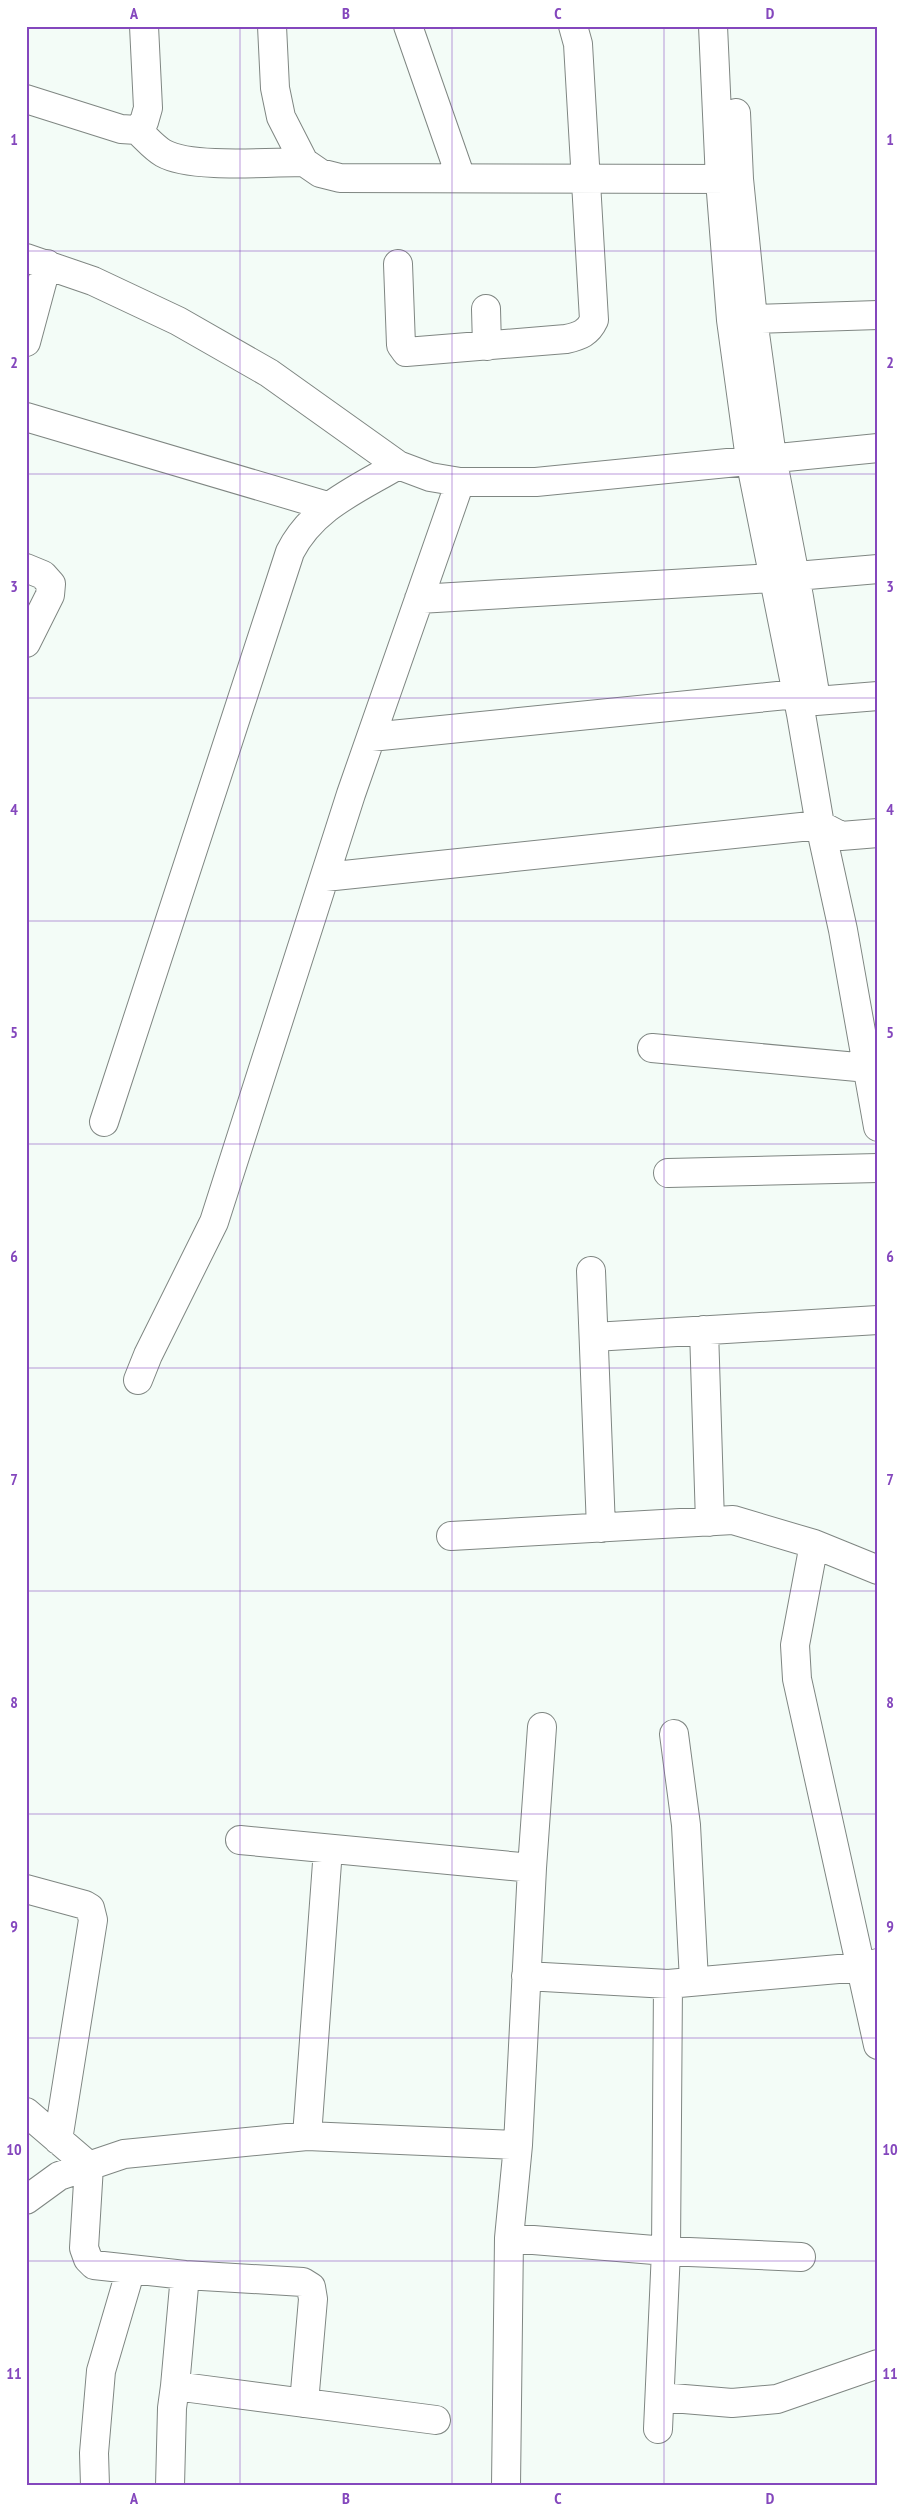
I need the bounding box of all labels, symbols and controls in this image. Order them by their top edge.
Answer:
text: A [129,3,139,23]
text: B [342,3,350,23]
text: C [554,3,562,23]
text: D [766,3,775,23]
text: 1 [10,129,18,149]
text: 1 [886,129,894,149]
text: 2 [10,352,18,372]
text: 2 [886,352,894,372]
text: 3 [10,576,18,596]
text: 3 [886,576,894,596]
text: 4 [10,799,18,819]
text: 4 [886,799,894,819]
text: 5 [10,1022,18,1042]
text: 5 [886,1022,894,1042]
text: 6 [10,1246,18,1266]
text: 6 [886,1246,894,1266]
text: 7 [10,1469,18,1489]
text: 7 [886,1469,894,1489]
text: 8 [10,1692,18,1712]
text: 8 [886,1692,894,1712]
text: 9 [10,1916,18,1936]
text: 9 [886,1916,894,1936]
text: 10 [6,2139,22,2159]
text: 10 [882,2139,898,2159]
text: 11 [6,2363,22,2383]
text: 11 [882,2363,898,2383]
text: A [129,2488,139,2508]
text: B [342,2488,350,2508]
text: C [554,2488,562,2508]
text: D [766,2488,775,2508]

